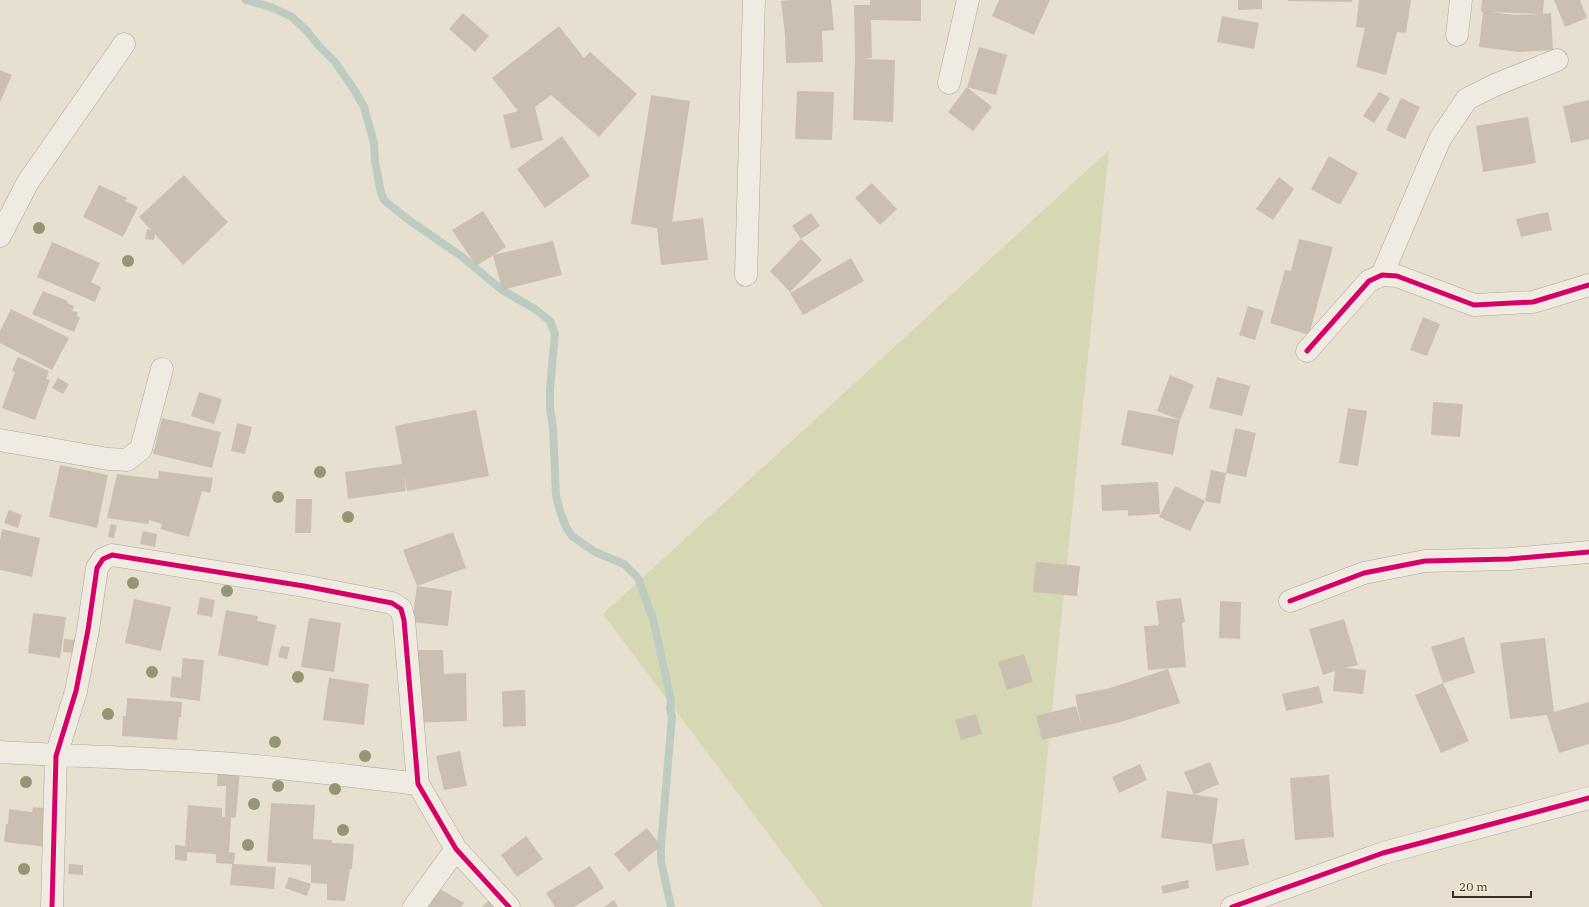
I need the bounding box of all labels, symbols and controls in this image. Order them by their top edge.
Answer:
scale bar [1453,873,1531,899]
text: 20 m [1459,879,1488,894]

